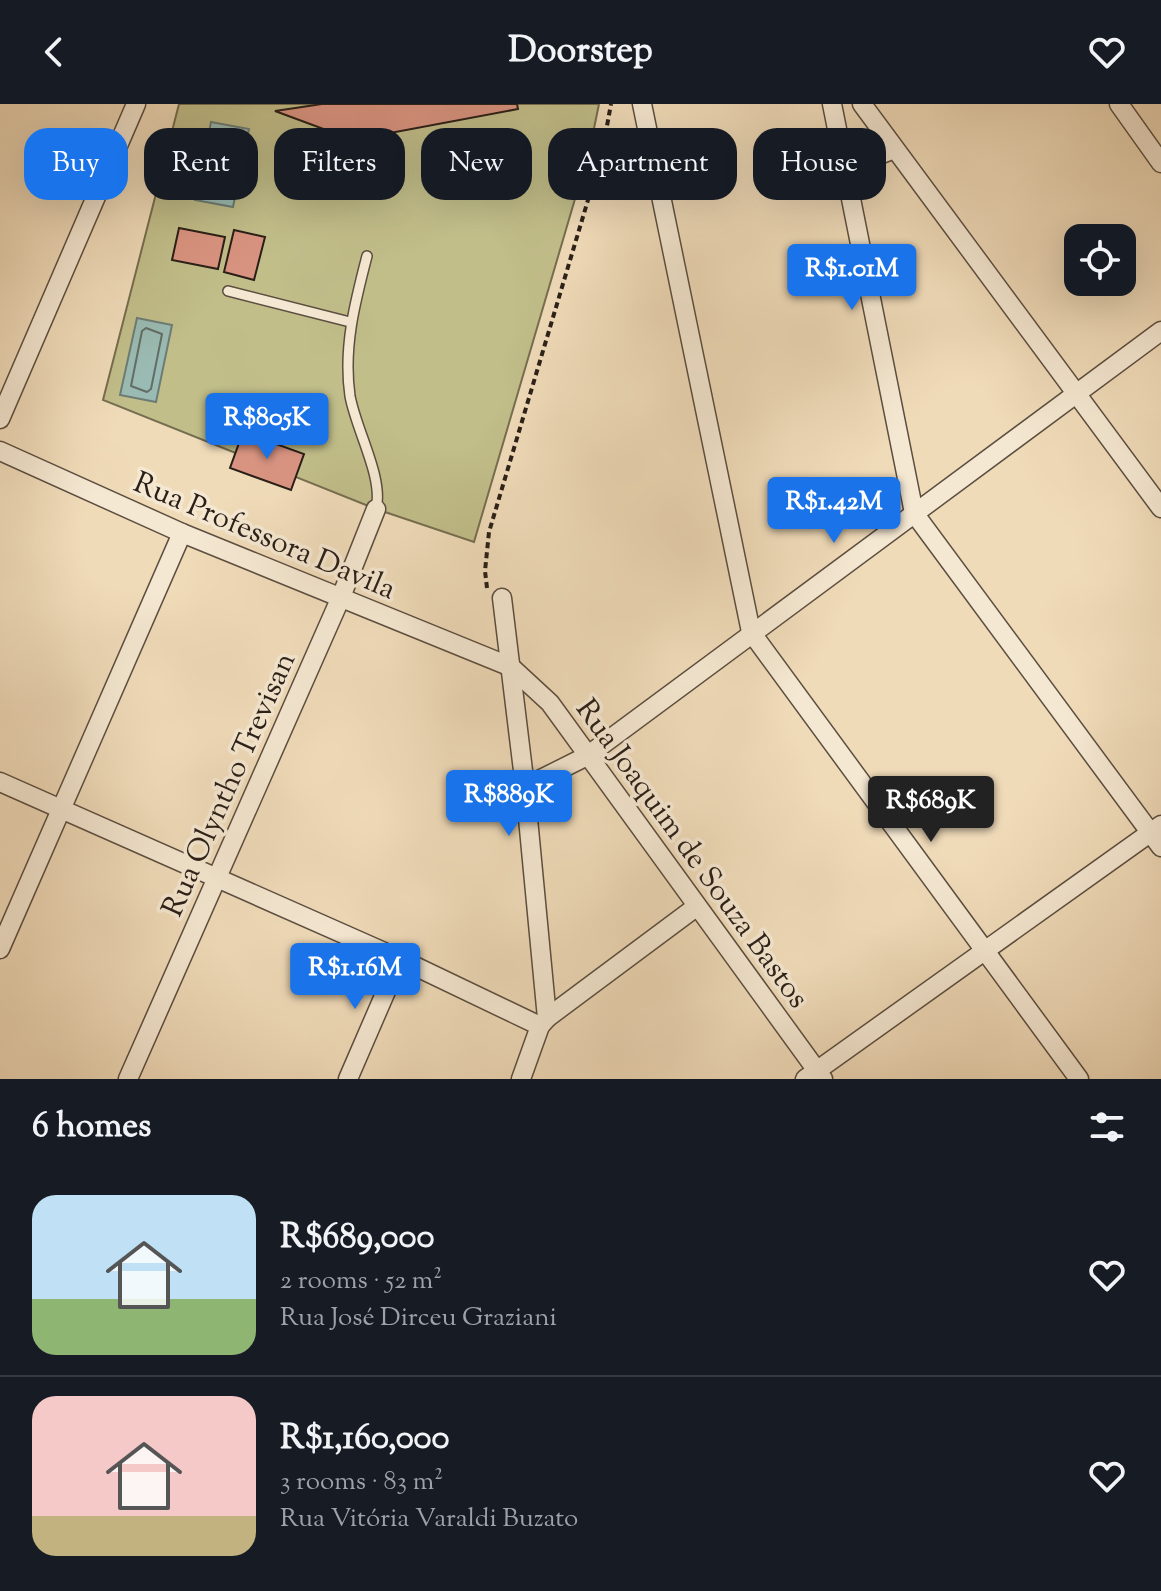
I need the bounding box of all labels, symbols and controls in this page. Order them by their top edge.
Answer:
text: Doorstep [508,26,653,78]
icon: back [32,30,76,74]
icon: heart [1085,30,1129,74]
chip: Buy [24,128,128,200]
chip: Rent [144,128,258,200]
chip: Filters [274,128,405,200]
chip: New [421,128,532,200]
chip: Apartment [548,128,737,200]
chip: House [753,128,886,200]
map controls [1064,224,1136,296]
button: locate [1064,224,1136,296]
pin: R$1.01M [778,244,926,312]
text: R$1.01M [805,251,899,288]
pin: R$805K [202,393,332,461]
text: R$805K [224,400,311,437]
street label: Rua Professora Davila [126,463,402,612]
pin: R$1.42M [760,477,908,545]
text: R$1.42M [785,484,883,521]
street label: Rua Olyntho Trevisan [153,646,308,924]
street label: Rua Joaquim de Souza Bastos [564,691,818,1018]
pin: R$889K [444,770,574,838]
pin: R$689K [866,776,996,844]
text: R$889K [464,777,554,814]
text: R$689K [886,783,976,820]
pin: R$1.16M [281,943,429,1011]
text: R$1.16M [308,950,402,987]
text: 6 homes [32,1103,151,1152]
icon: filters [1085,1105,1129,1149]
text: R$689,000 [280,1214,434,1263]
icon: home [96,1227,192,1323]
icon: heart [1085,1253,1129,1297]
text: 2 rooms · 52 m² [280,1263,442,1300]
text: Rua José Dirceu Graziani [280,1300,557,1337]
text: R$1,160,000 [280,1415,450,1464]
icon: home [96,1428,192,1524]
icon: heart [1085,1454,1129,1498]
text: 3 rooms · 83 m² [280,1464,443,1501]
text: Rua Vitória Varaldi Buzato [280,1501,578,1538]

